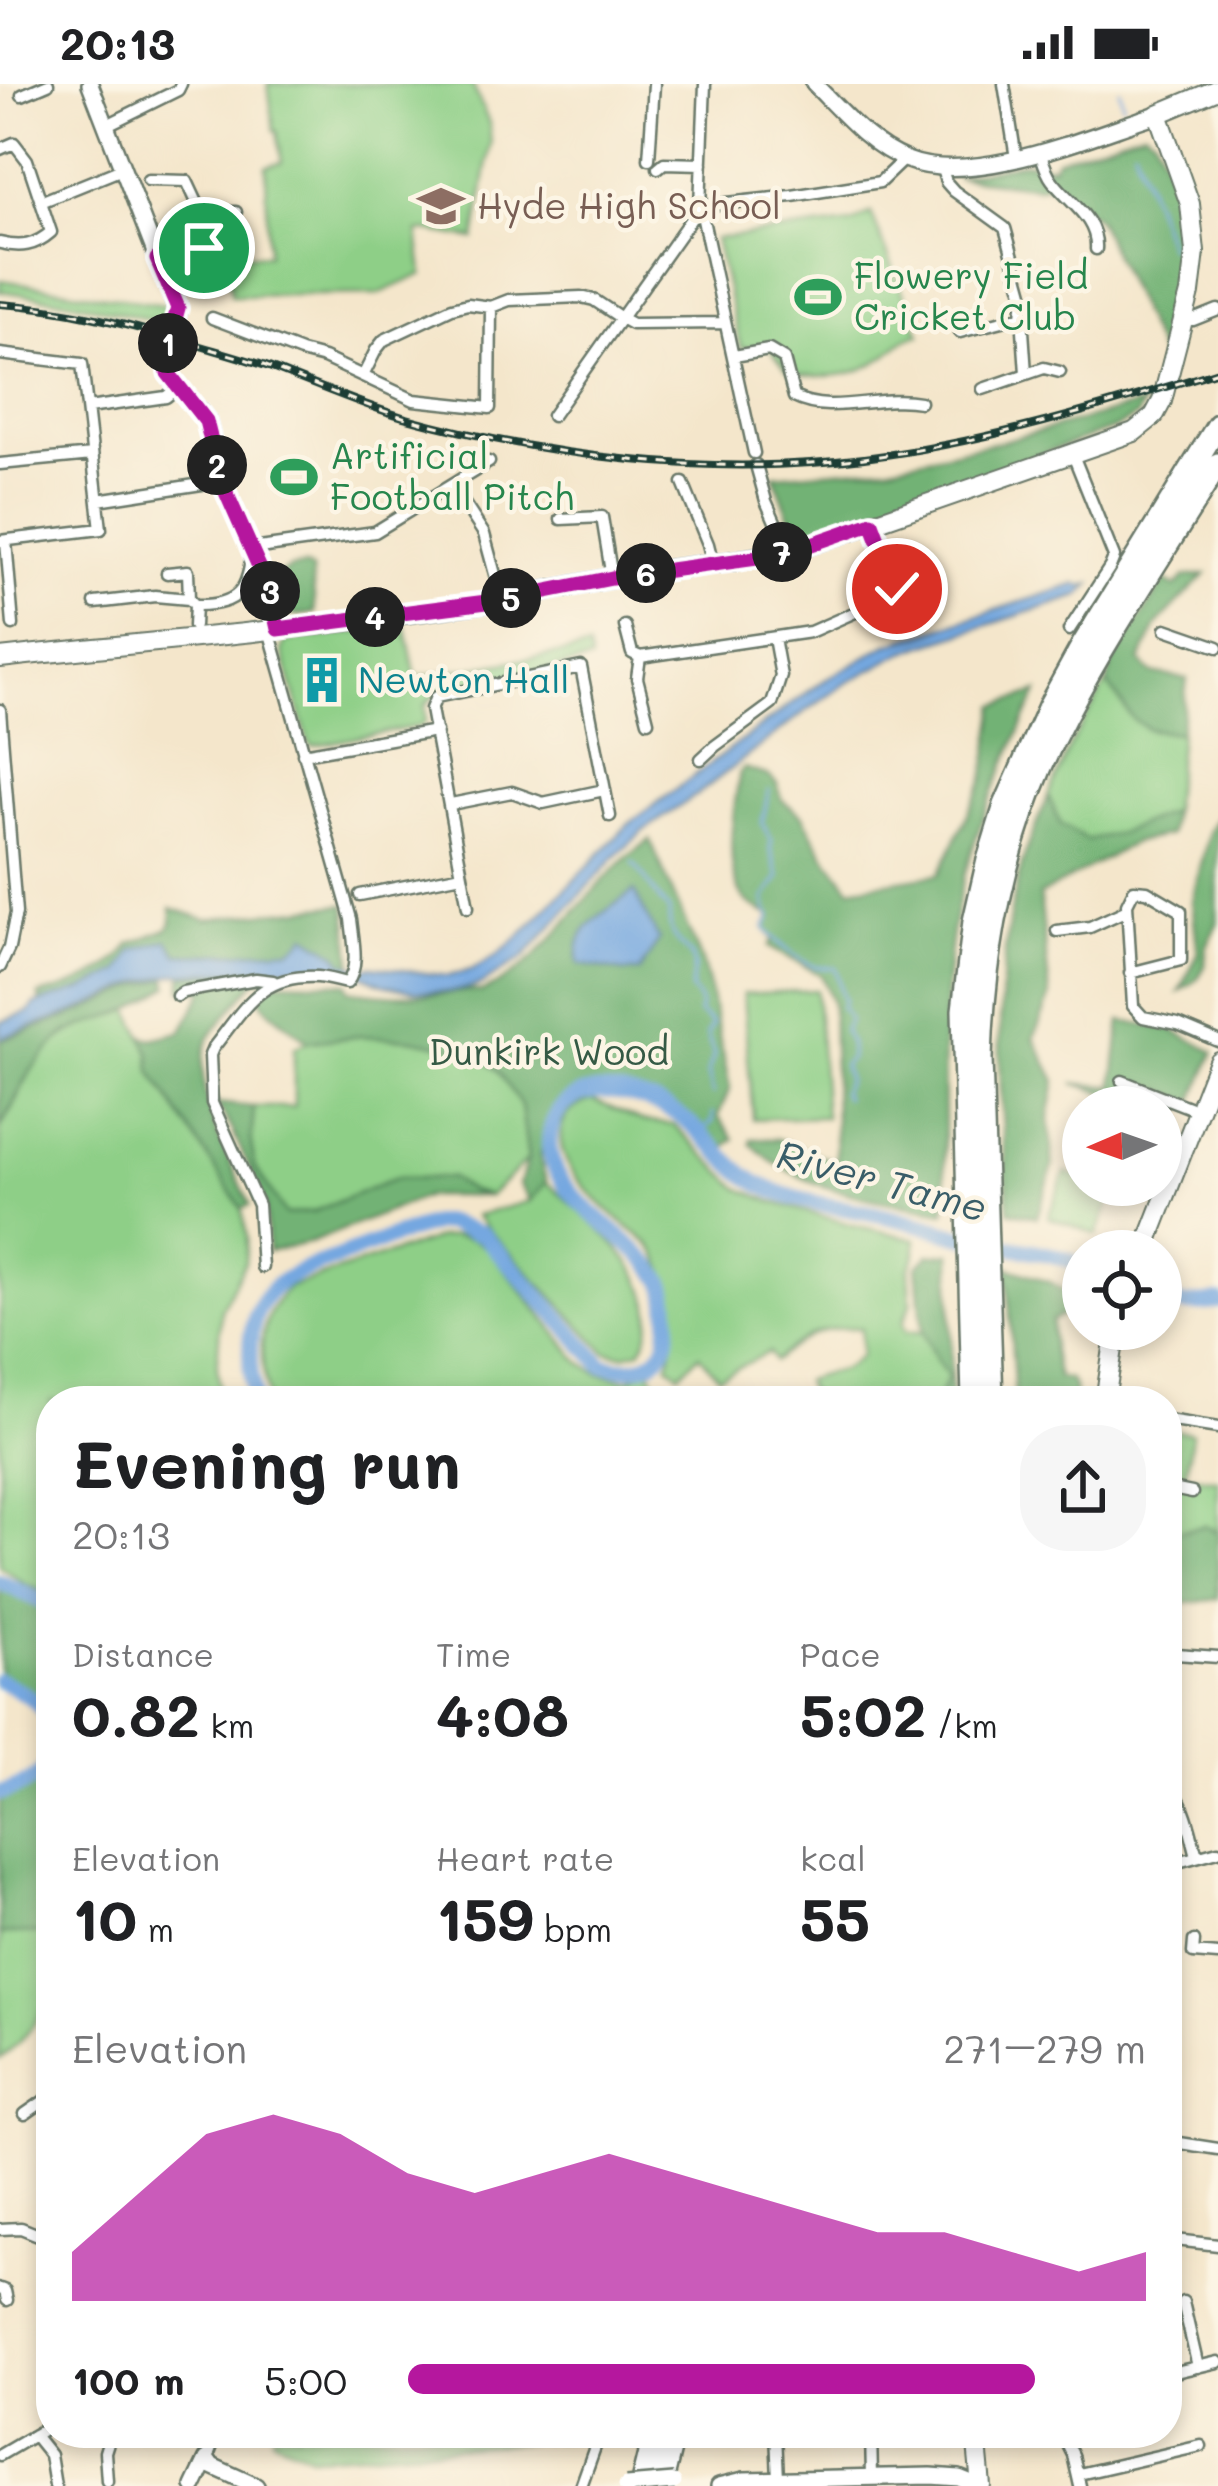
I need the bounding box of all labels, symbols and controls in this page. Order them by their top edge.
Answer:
text: 20:13 [60,13,175,71]
school or university icon: Hyde High School [416,181,466,231]
place label: Hyde High School [477,181,781,229]
pin [153,197,255,299]
icon: arrive [171,215,237,281]
place label: Flowery Field Cricket Club [854,251,1088,339]
sports icon: Flowery Field Cricket Club [793,272,843,322]
pin: 1 [138,313,198,373]
text: 1 [161,321,175,364]
place label: Artificial Football Pitch [330,431,574,519]
pin: 2 [187,435,247,495]
text: 2 [208,443,226,486]
sports icon: Artificial Football Pitch [269,452,319,502]
pin: 7 [752,522,812,582]
text: 7 [773,530,791,573]
pin [846,538,948,640]
pin: 6 [616,543,676,603]
text: 6 [636,551,656,594]
icon: check [864,556,930,622]
pin: 3 [240,561,300,621]
pin: 5 [481,568,541,628]
text: 3 [260,569,280,612]
text: 5 [501,576,521,619]
pin: 4 [345,587,405,647]
text: 4 [365,595,385,638]
building icon: Newton Hall [297,655,347,705]
place label: Newton Hall [358,655,570,702]
park label: Dunkirk Wood [429,1027,669,1074]
north arrow [1062,1086,1182,1206]
map controls [1062,1086,1182,1350]
water label: River Tame [772,1127,993,1232]
button: locate [1062,1230,1182,1350]
text: Evening run [72,1420,461,1506]
button: share [1020,1425,1146,1551]
text: 20:13 [72,1508,170,1559]
text: Distance [72,1632,214,1675]
text: Time [436,1632,511,1675]
text: Pace [800,1632,881,1675]
text: 0.82 [72,1675,200,1753]
text: 4:08 [436,1675,569,1753]
text: 5:02 [800,1675,926,1753]
text: km [200,1703,254,1746]
text: /km [926,1703,998,1746]
text: Elevation [72,1836,220,1879]
text: Heart rate [436,1836,614,1879]
text: kcal [800,1836,866,1879]
text: 10 [72,1879,137,1957]
text: 159 [436,1879,534,1957]
text: 55 [800,1879,870,1957]
text: m [137,1907,174,1950]
text: bpm [534,1907,612,1950]
text: Elevation [72,2022,247,2073]
text: 271–279 m [943,2022,1146,2073]
text: 100 m [72,2354,184,2405]
text: 5:00 [264,2354,347,2405]

